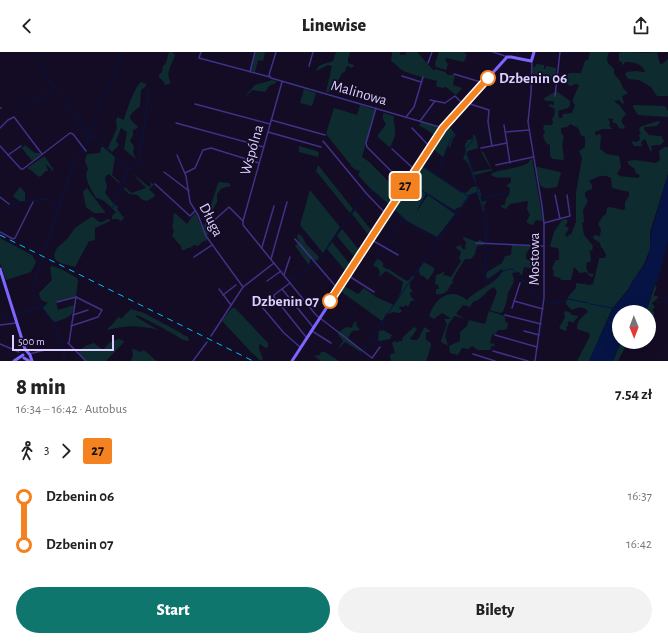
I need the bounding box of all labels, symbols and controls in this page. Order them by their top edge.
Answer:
icon: back [16,15,38,37]
icon: share [630,15,652,37]
text: Linewise [302,17,366,35]
marker: Dzbenin 06 [480,70,496,86]
place label: Dzbenin 06 [499,71,567,86]
street label: Malinowa [329,78,389,108]
street label: Wspólna [238,123,266,177]
line badge: 27 [387,173,423,199]
text: 27 [399,179,411,193]
street label: Długa [196,201,226,239]
street label: Mostowa [527,232,542,285]
marker: Dzbenin 07 [322,293,338,309]
place label: Dzbenin 07 [252,294,320,309]
north arrow [612,305,656,349]
map controls [612,305,656,349]
scale bar [12,333,114,352]
text: 500 m [18,336,45,347]
text: 8 min [16,376,66,398]
text: 7.54 zł [615,387,652,402]
text: 16:34 – 16:42 · Autobus [16,403,127,416]
icon: walk [16,440,38,462]
icon: forward [55,440,77,462]
text: 3 [44,444,49,457]
text: 27 [91,444,104,458]
text: Dzbenin 06 [46,489,114,504]
text: 16:37 [628,490,652,503]
text: Dzbenin 07 [46,537,113,552]
text: 16:42 [626,538,652,551]
button: Start [16,587,330,633]
button: Bilety [338,587,652,633]

